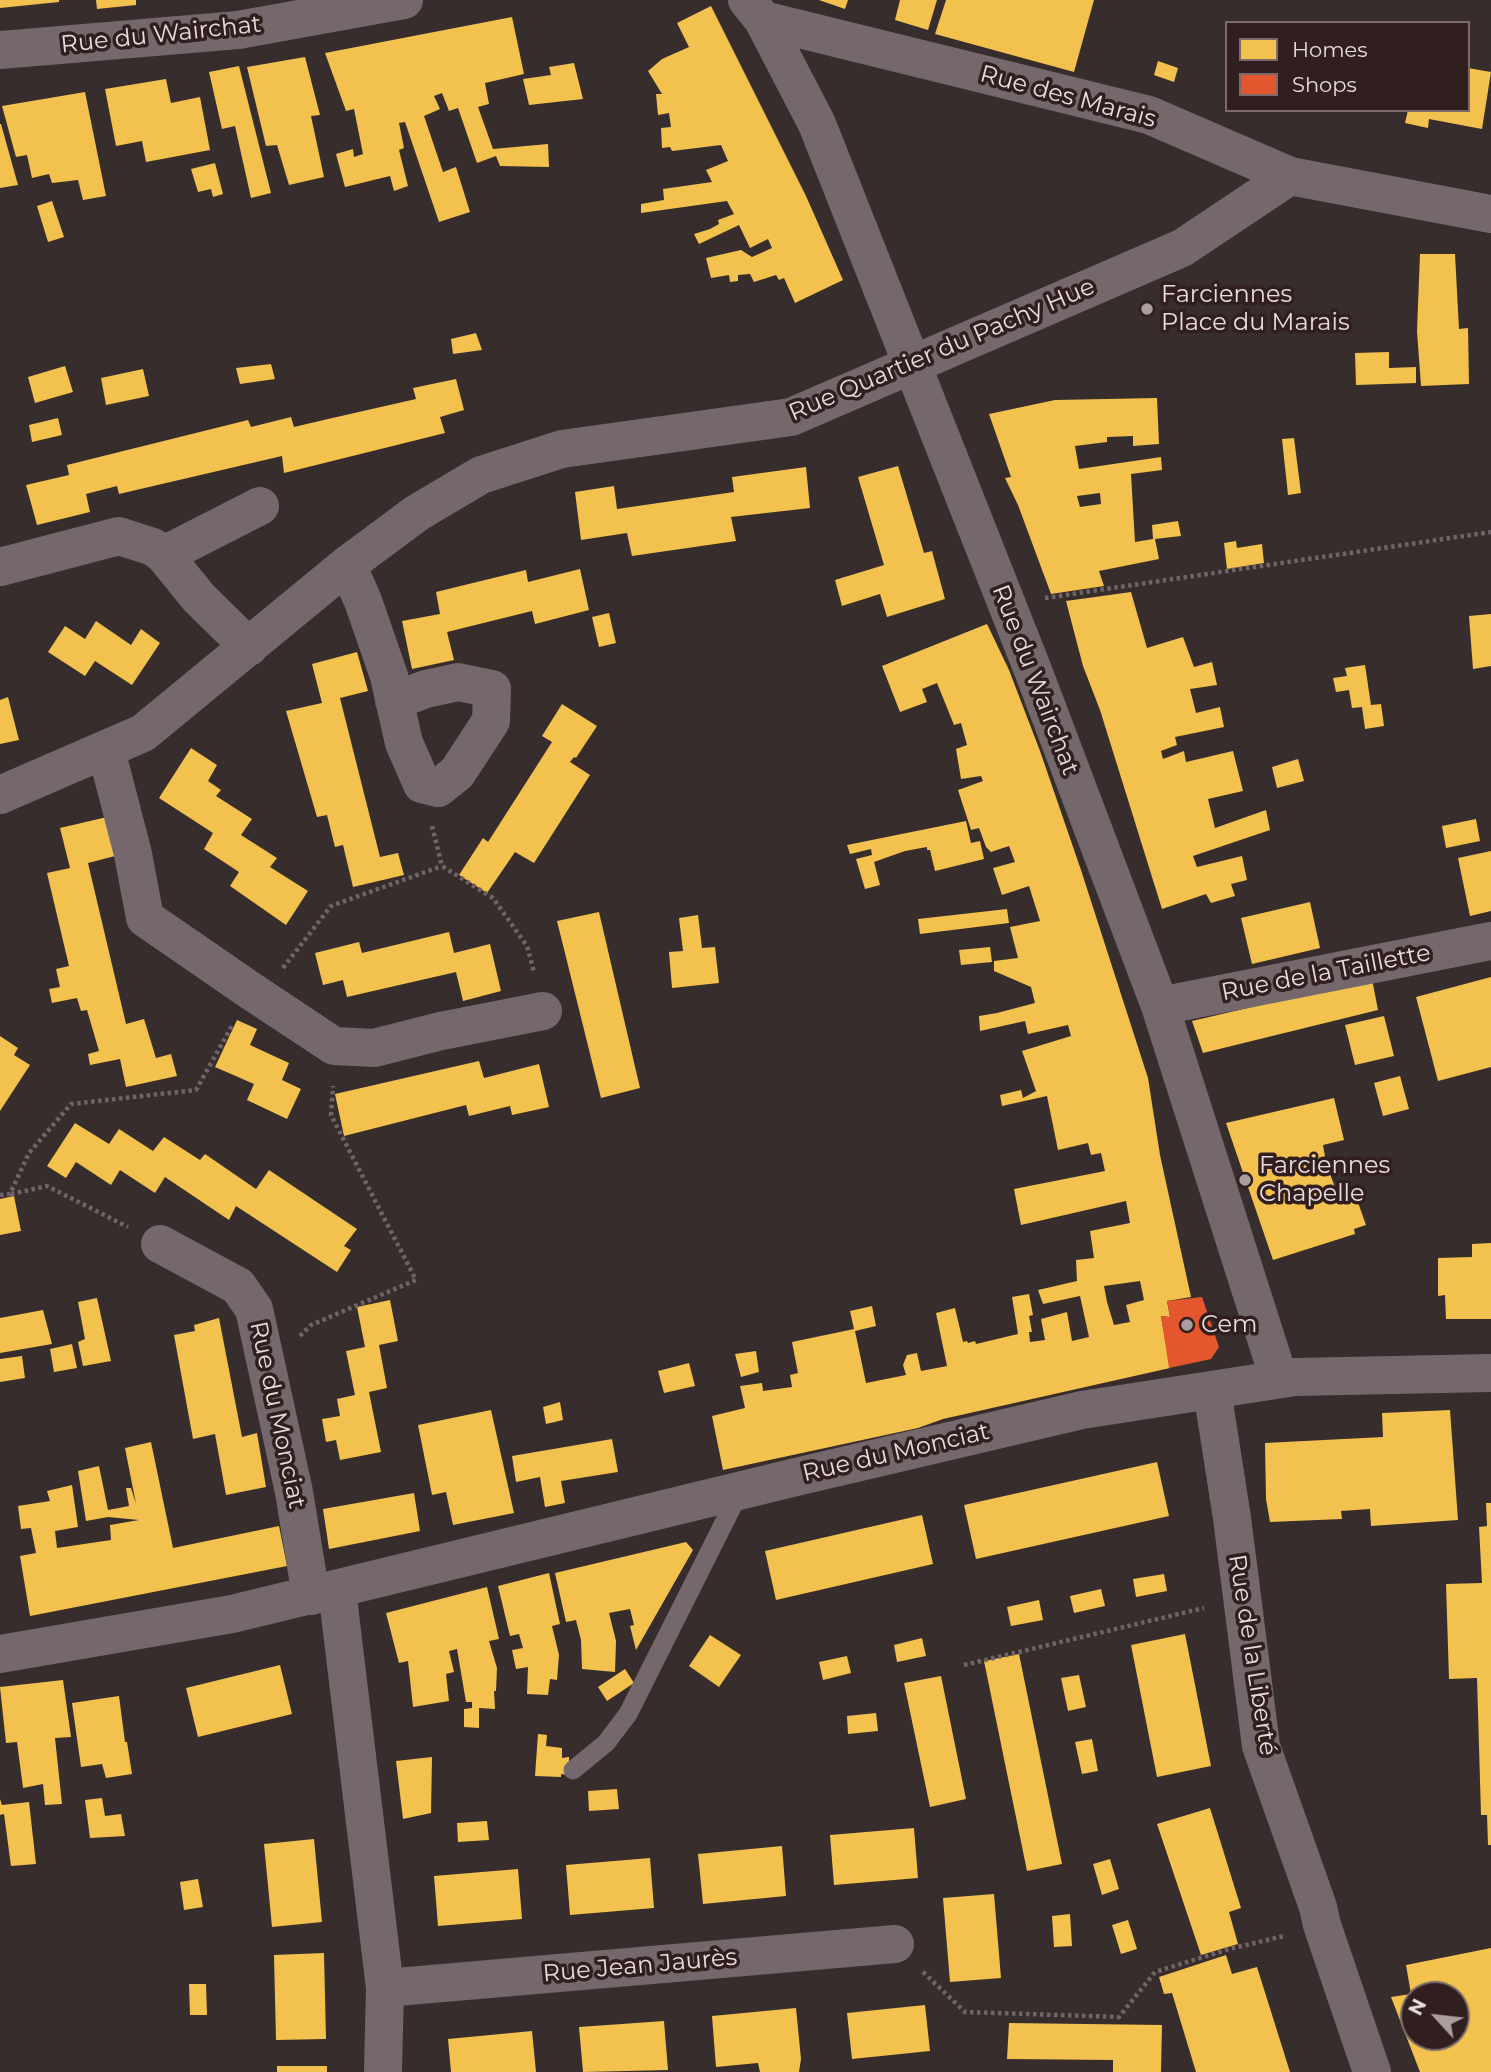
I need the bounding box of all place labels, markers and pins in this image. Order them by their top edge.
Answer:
place label: Farciennes Place du Marais [1161,281,1350,337]
marker: Farciennes Place du Marais [1139,301,1155,317]
place label: Farciennes Chapelle [1259,1152,1390,1208]
marker: Farciennes Chapelle [1237,1172,1253,1188]
place label: Cem [1201,1311,1257,1339]
marker: Cem [1179,1317,1195,1333]

